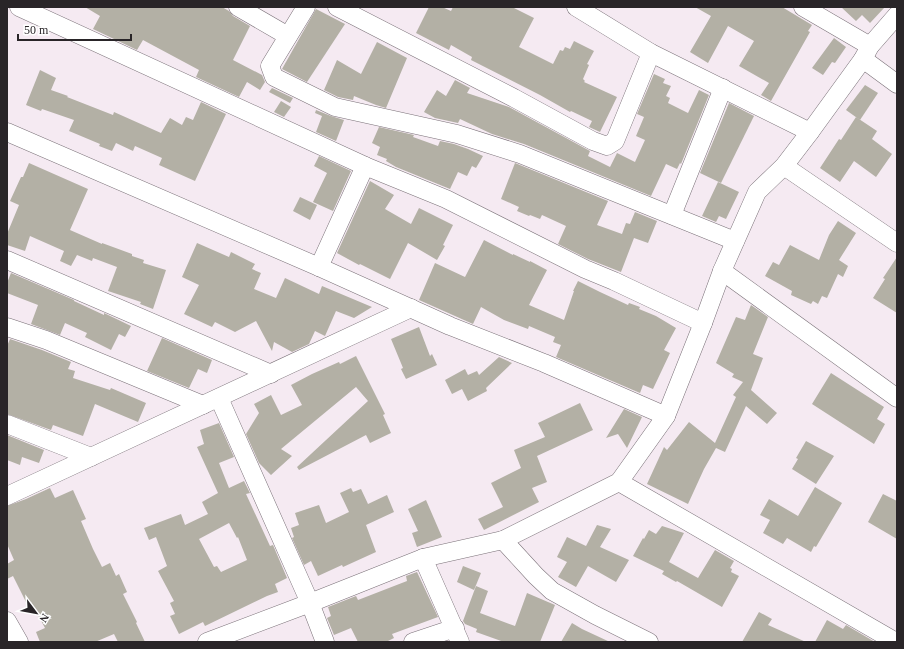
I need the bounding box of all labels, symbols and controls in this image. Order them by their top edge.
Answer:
scale bar [18,16,131,42]
text: 50 m [24,23,49,37]
north arrow [16,593,56,633]
text: N [37,612,52,625]

